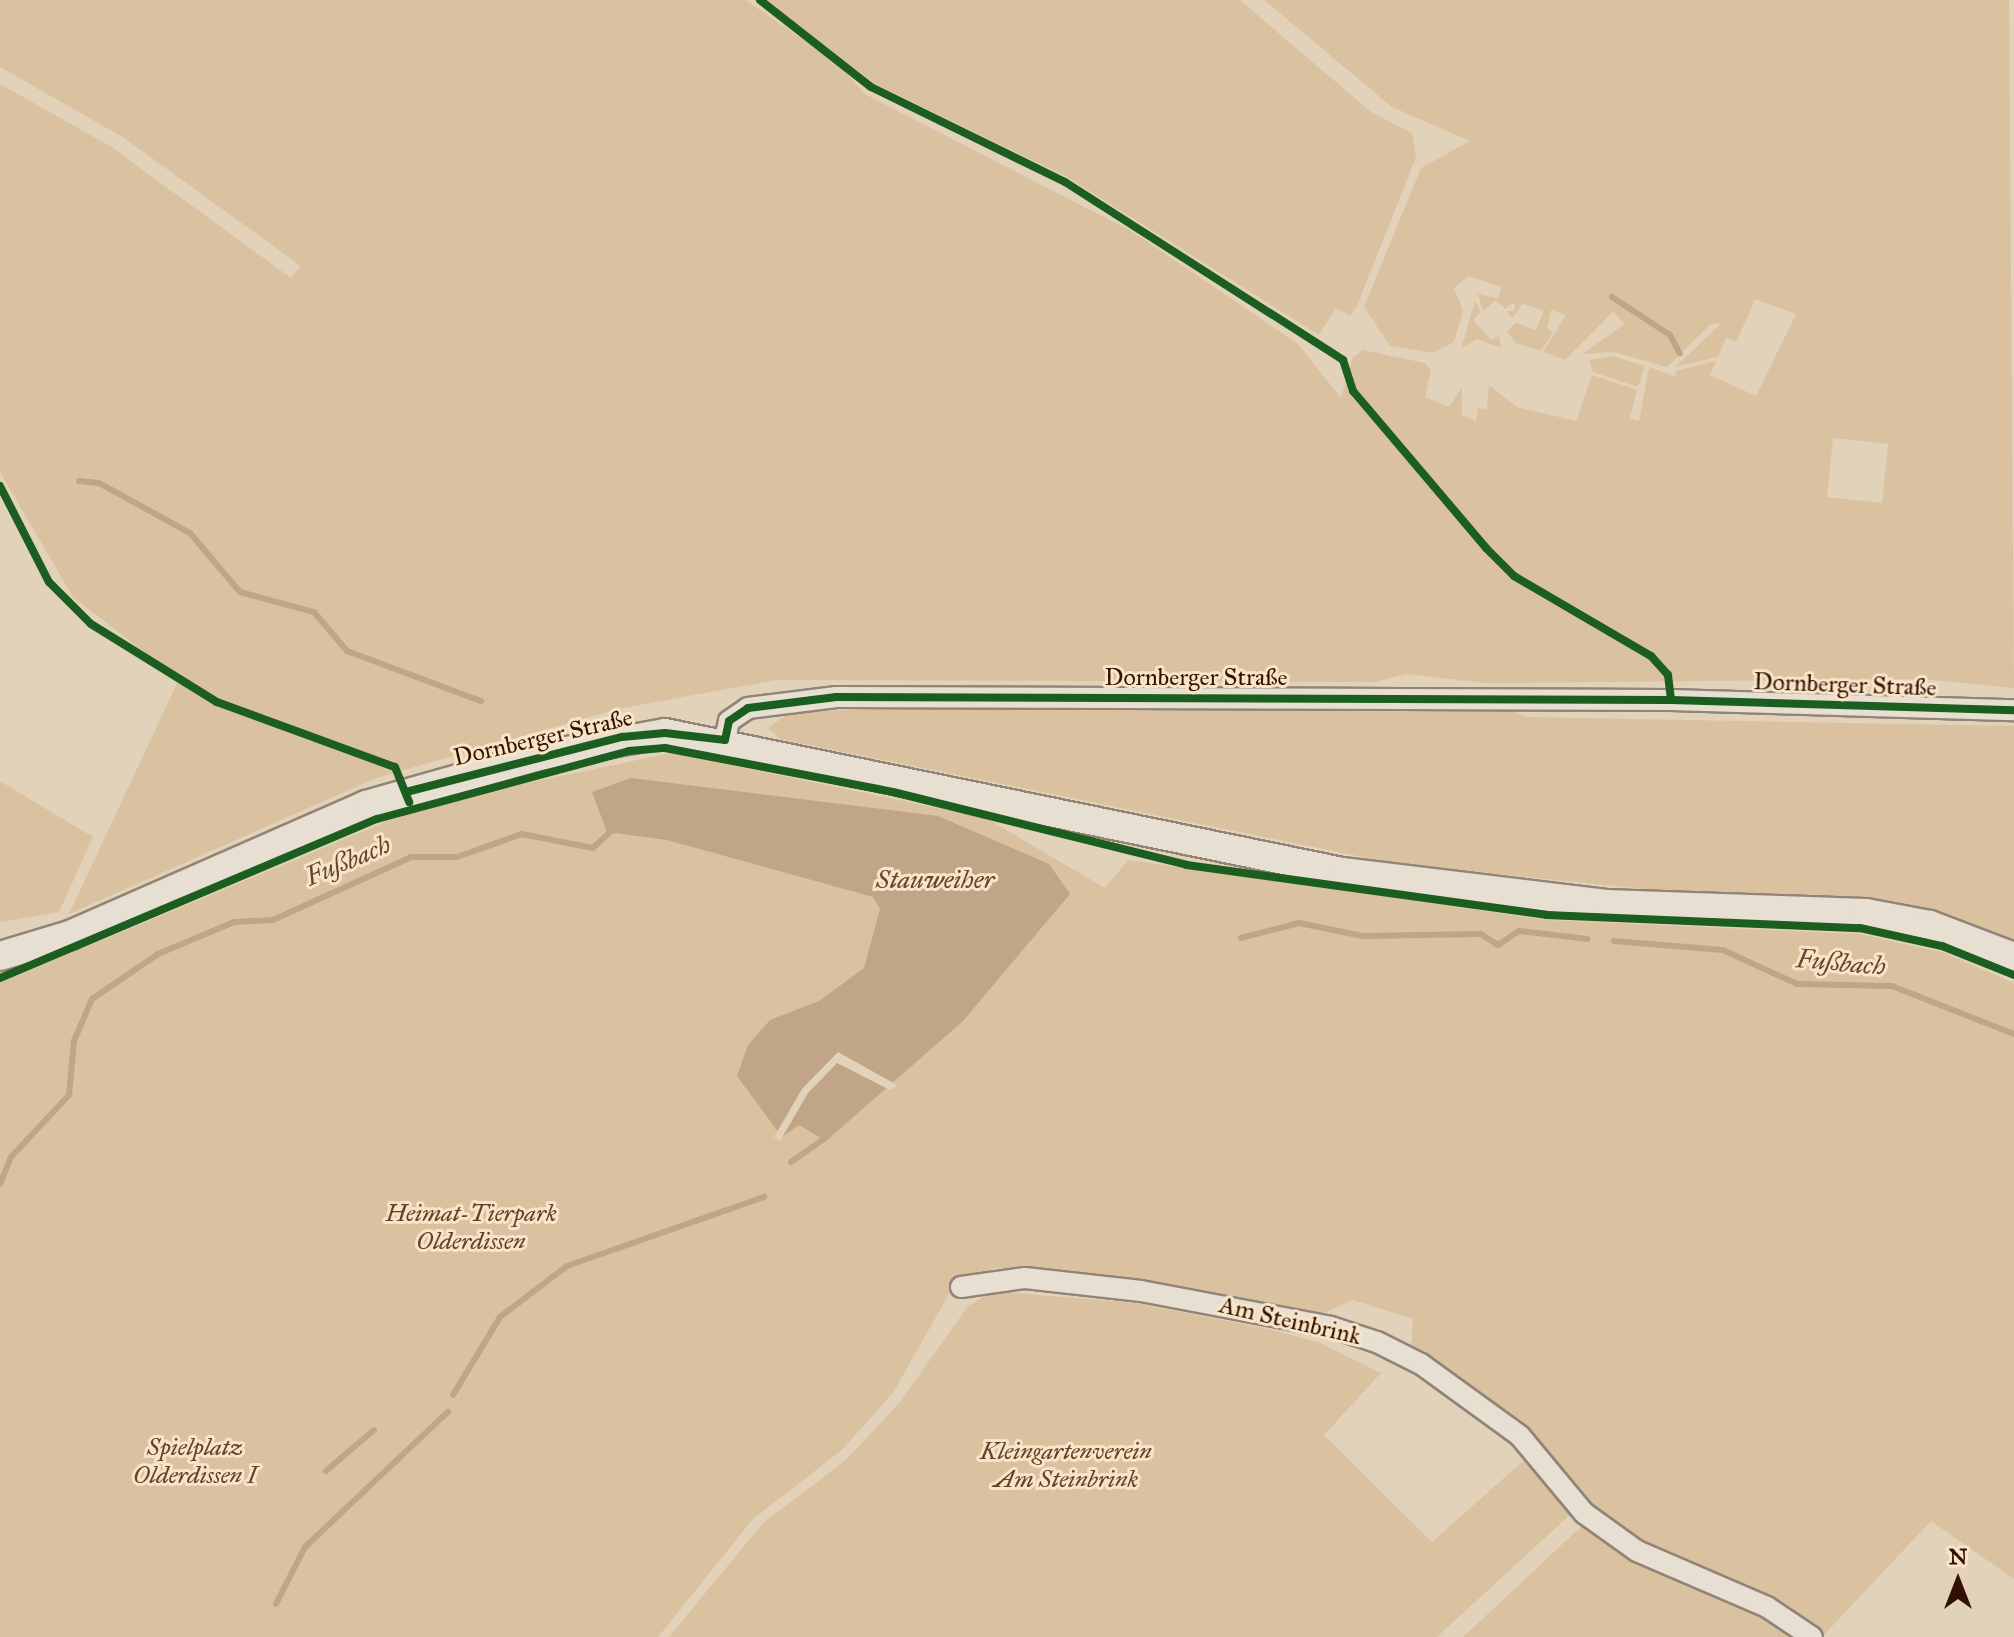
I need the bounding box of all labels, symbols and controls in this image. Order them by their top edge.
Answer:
street label: Dornberger Straße [1105,664,1287,692]
street label: Dornberger Straße [1753,667,1937,703]
street label: Dornberger Straße [451,703,635,773]
water label: Fußbach [301,829,395,893]
water label: Stauweiher [876,864,994,896]
water label: Fußbach [1795,944,1887,982]
park label: Heimat-Tierpark Olderdissen [385,1200,557,1256]
street label: Am Steinbrink [1216,1291,1364,1351]
park label: Spielplatz Olderdissen I [133,1434,257,1490]
park label: Kleingartenverein Am Steinbrink [980,1438,1152,1494]
north arrow [1918,1541,1998,1621]
text: N [1949,1543,1967,1570]

